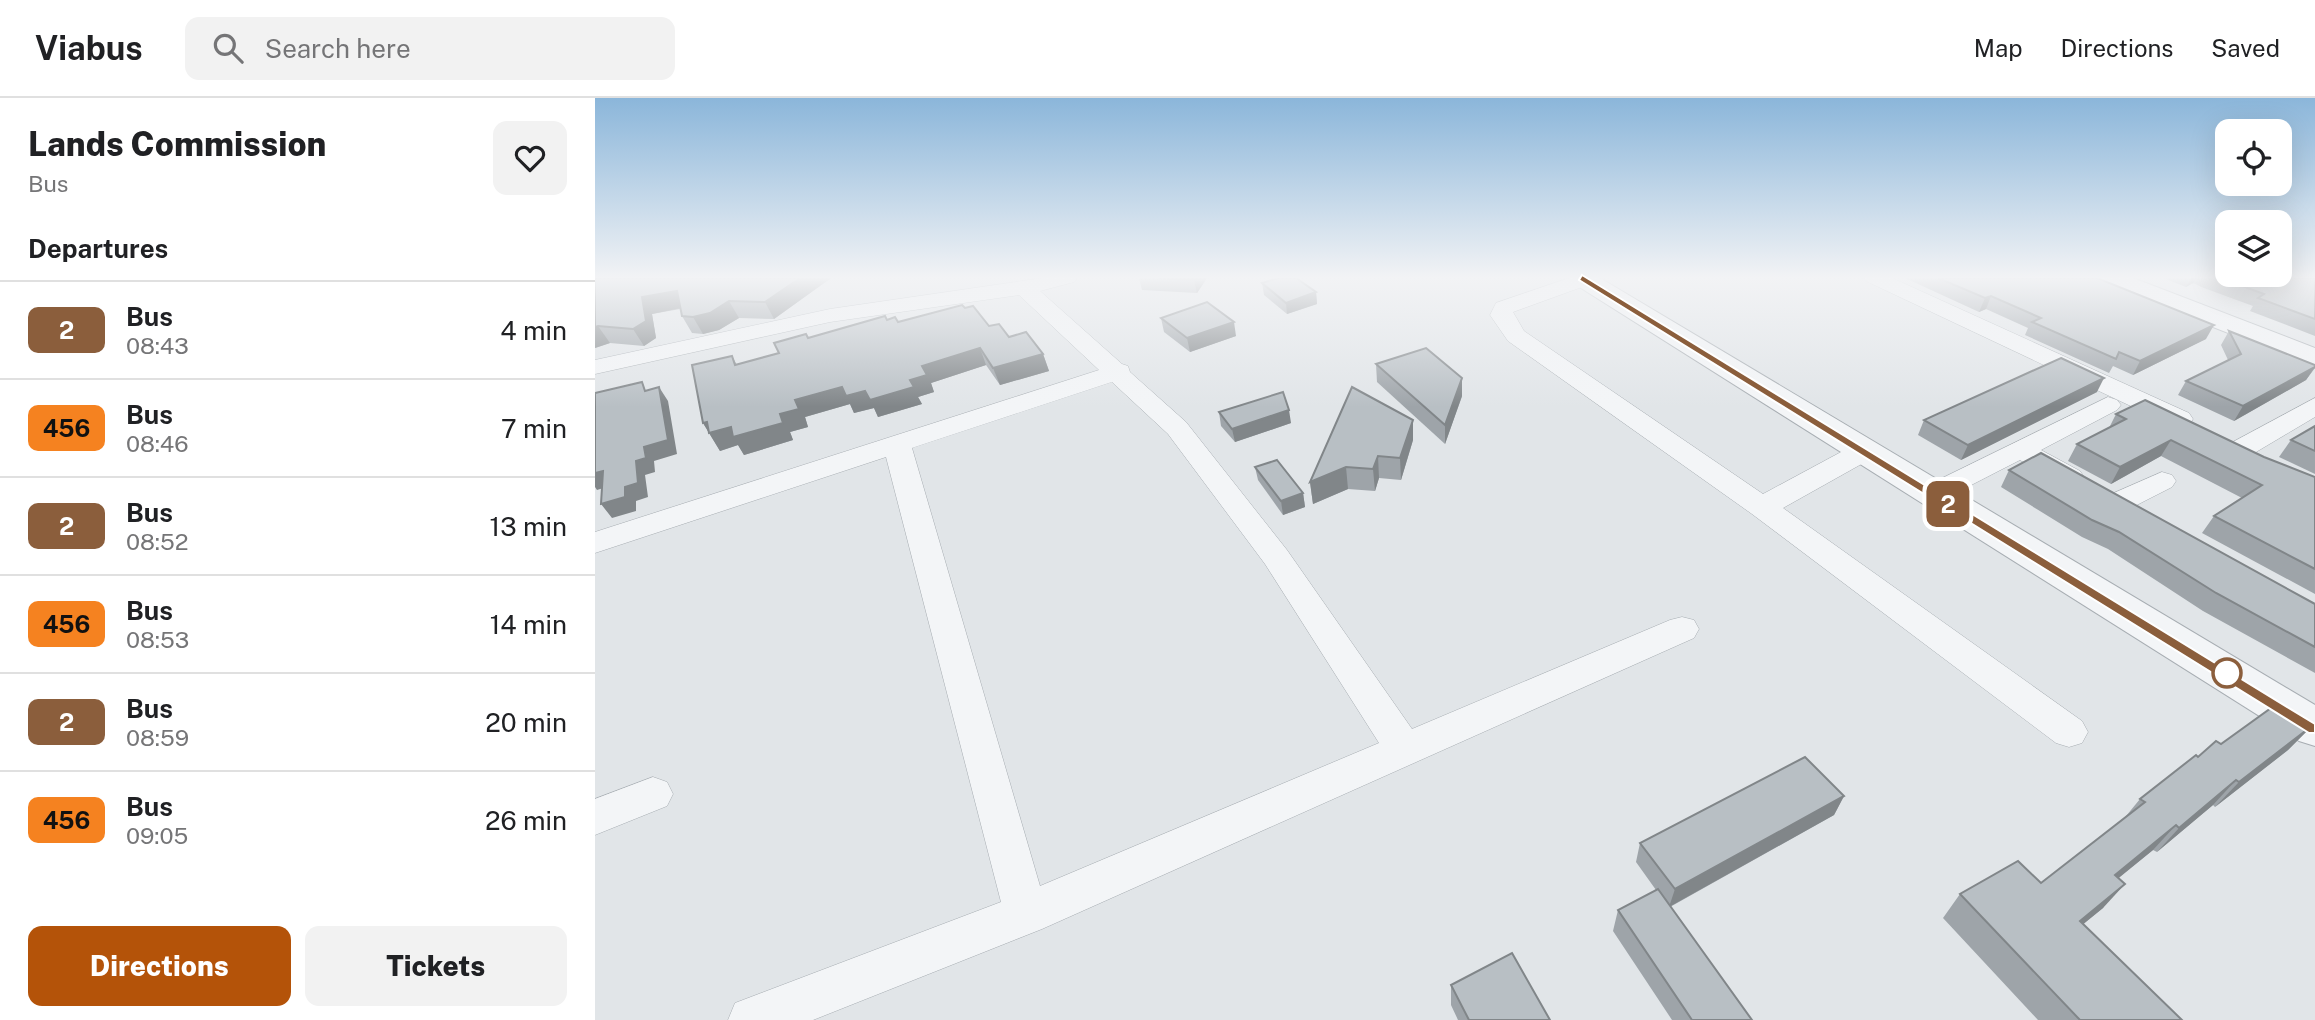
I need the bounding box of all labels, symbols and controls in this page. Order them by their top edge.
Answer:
search box [185,17,675,80]
text: Viabus [35,29,143,67]
icon: search [209,29,247,67]
text: Search here [265,33,411,64]
text: Map [1974,34,2023,62]
text: Directions [2061,34,2173,62]
text: Saved [2211,34,2280,62]
map controls [2215,119,2292,287]
button: locate [2215,119,2292,196]
button: heart [493,121,567,195]
text: Lands Commission [28,125,326,163]
text: Bus [28,170,68,197]
button: layers [2215,210,2292,287]
text: Departures [28,233,168,264]
text: Bus [126,301,173,332]
text: 4 min [500,315,567,346]
text: 2 [59,316,74,344]
text: 08:43 [126,332,189,359]
text: Bus [126,399,173,430]
text: 7 min [501,413,567,444]
text: 456 [43,414,90,442]
text: 08:46 [126,430,189,457]
line badge: 2 [1925,481,1971,527]
text: 2 [1940,490,1956,518]
text: Bus [126,497,173,528]
text: 13 min [490,511,567,542]
text: 2 [59,512,74,540]
text: 08:52 [126,528,188,555]
text: Bus [126,595,173,626]
text: 14 min [490,609,567,640]
text: 456 [43,610,90,638]
text: 08:53 [126,626,189,653]
unlabelled marker [2212,658,2242,688]
text: Bus [126,693,173,724]
text: 20 min [485,707,567,738]
text: 2 [59,708,74,736]
text: 08:59 [126,724,189,751]
text: Bus [126,791,173,822]
text: 26 min [485,805,567,836]
text: 456 [43,806,90,834]
text: 09:05 [126,822,188,849]
button: Directions [28,926,291,1006]
button: Tickets [305,926,567,1006]

